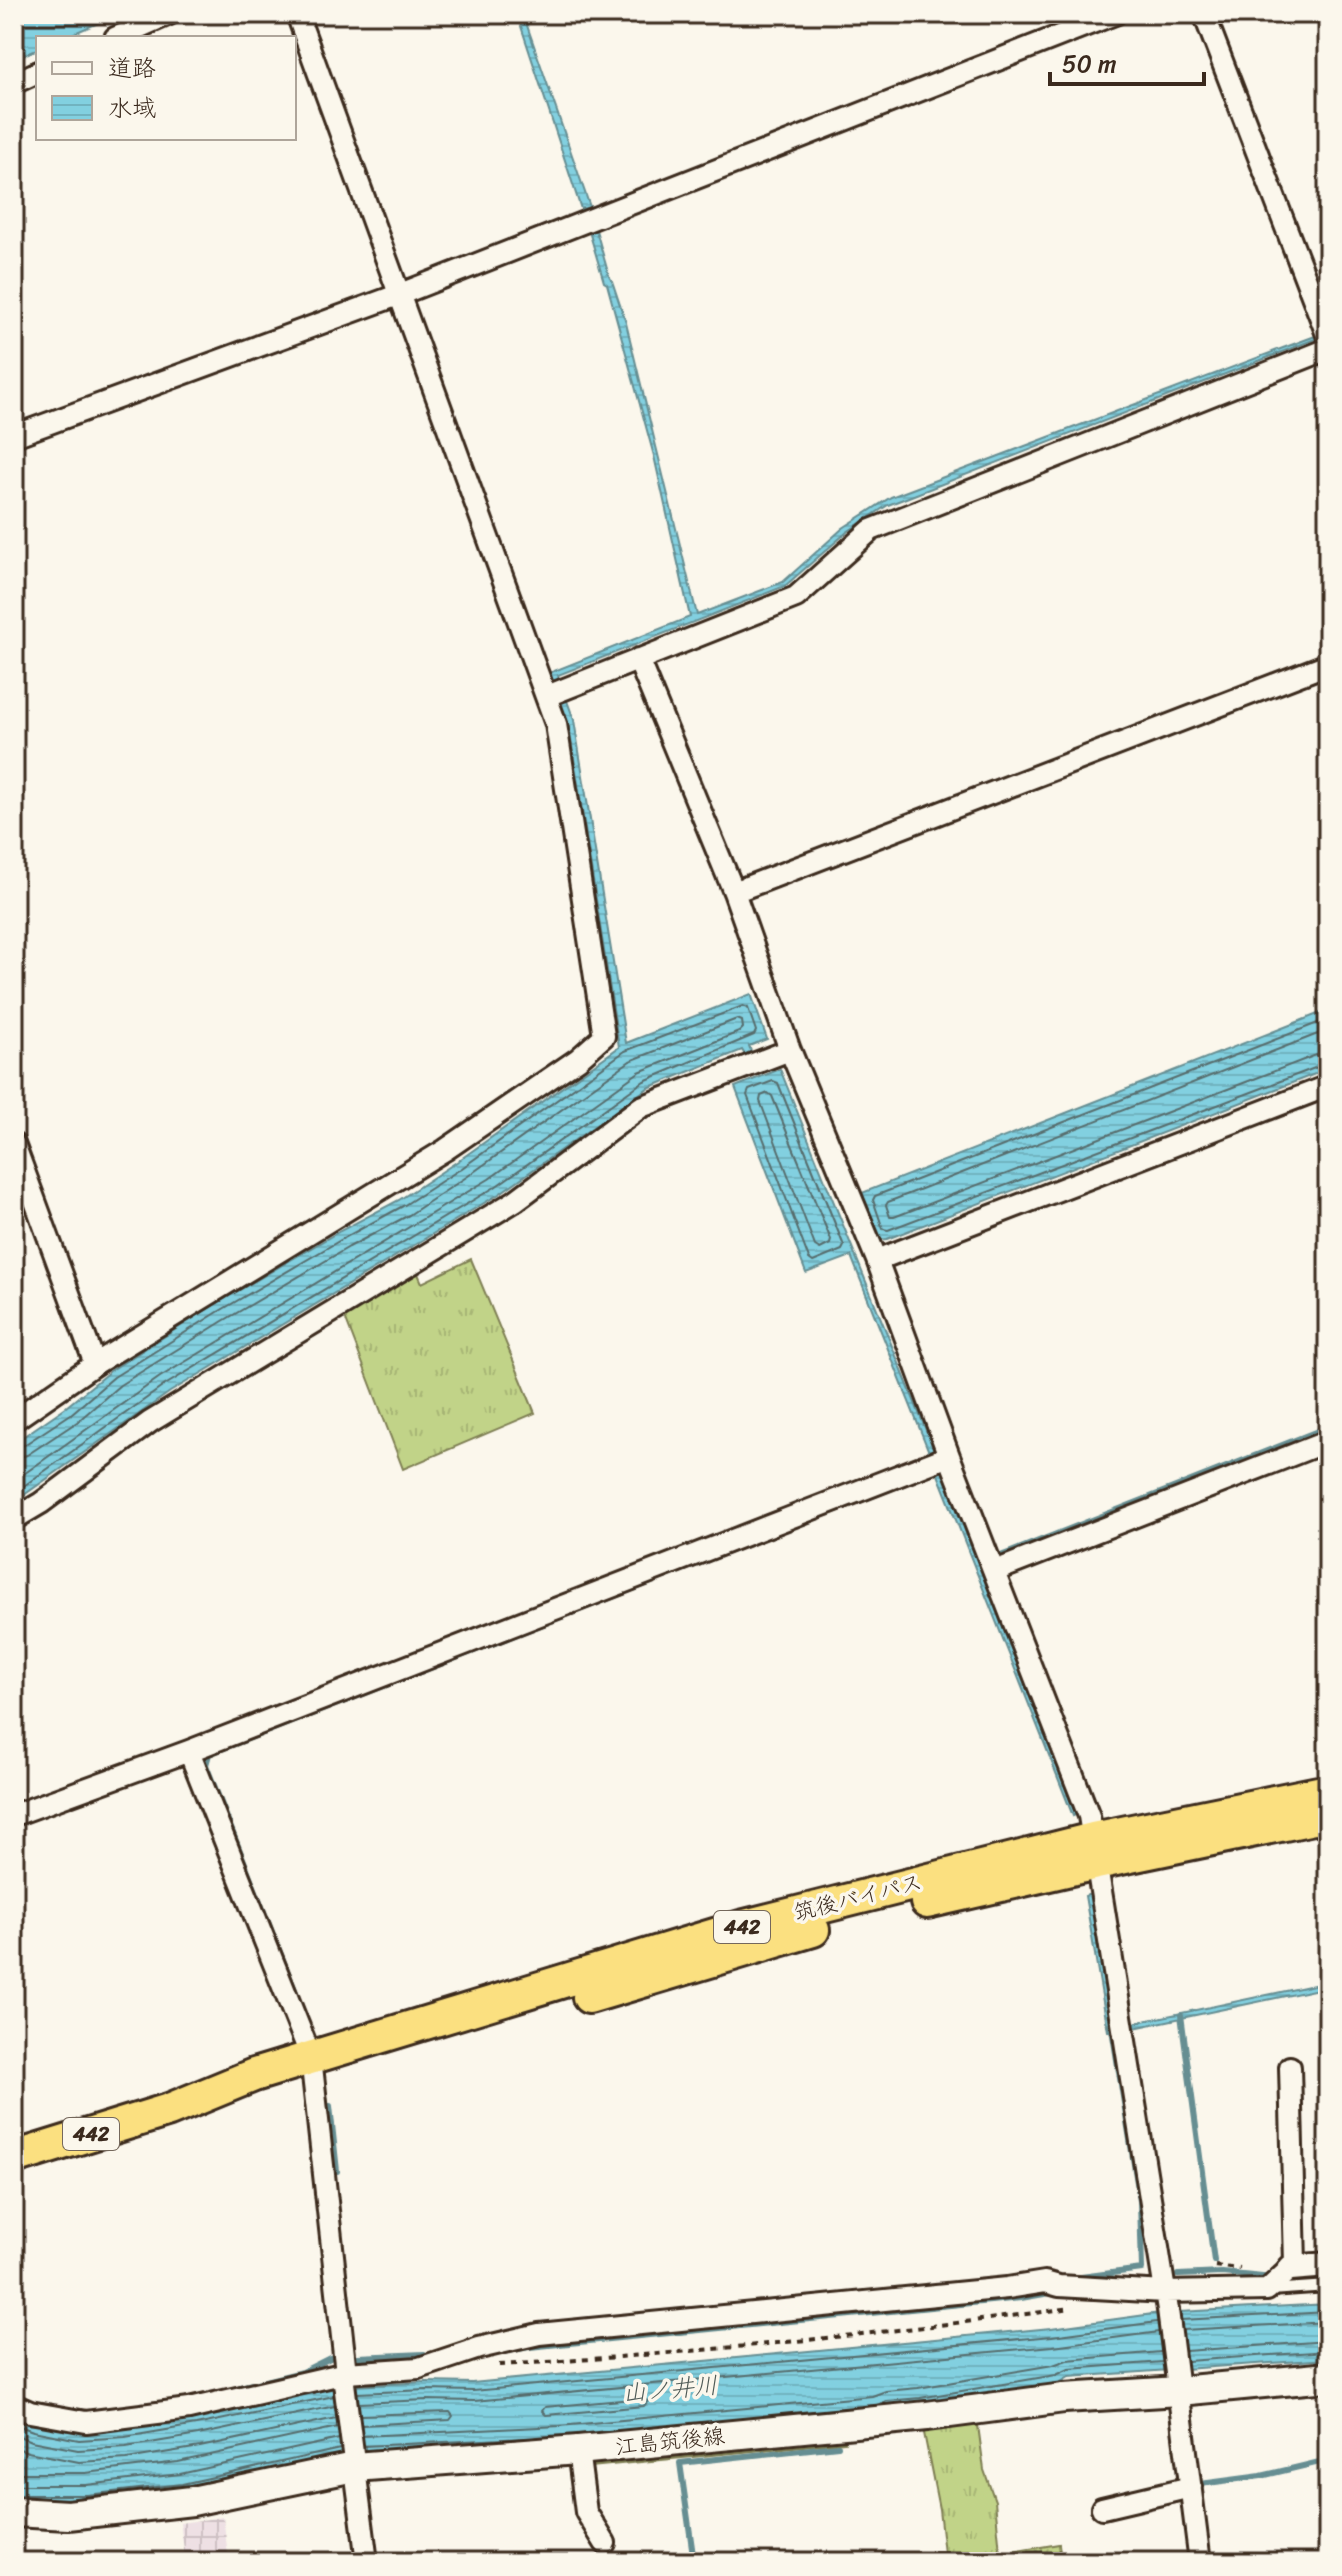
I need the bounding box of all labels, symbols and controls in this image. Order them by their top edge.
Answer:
legend [36,36,296,140]
scale bar [1050,36,1204,86]
text: 50 m [1062,43,1117,85]
text: 道路 [108,47,156,89]
text: 水域 [108,87,156,129]
street label: 筑後バイパス [789,1862,927,1932]
road number: 442 [714,1911,770,1943]
road number: 442 [63,2118,119,2150]
water label: 山ノ井川 [620,2364,720,2414]
street label: 江島筑後線 [613,2416,727,2466]

